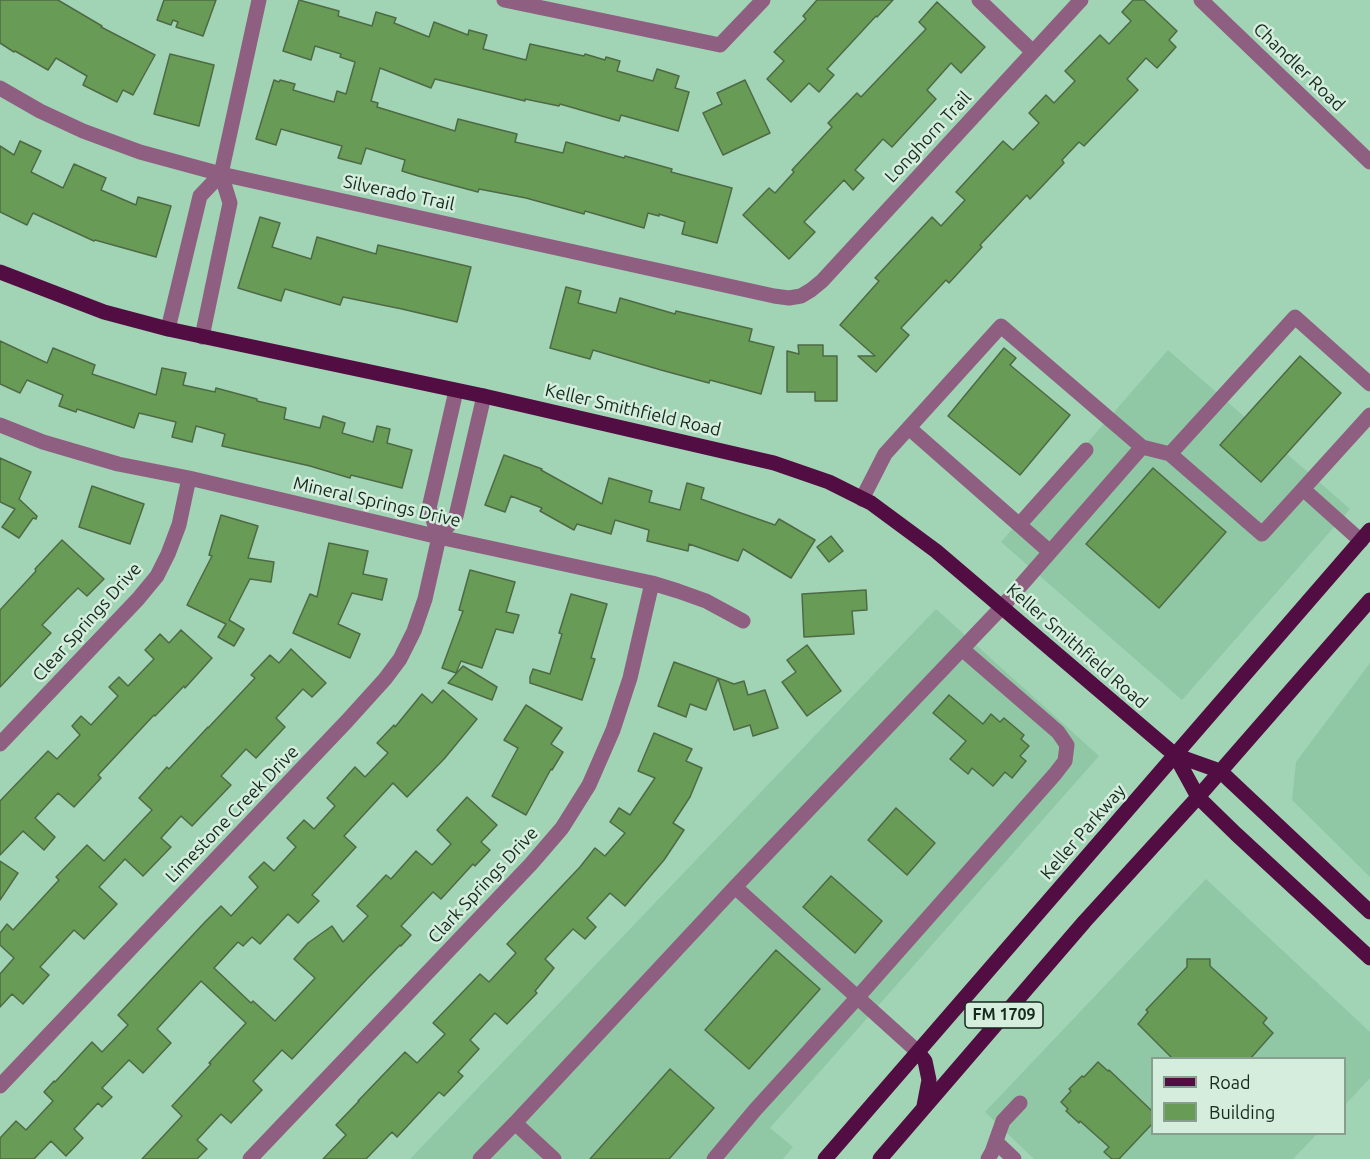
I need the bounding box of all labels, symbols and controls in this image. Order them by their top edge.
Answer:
street label: Chandler Road [1249,18,1349,116]
street label: Longhorn Trail [880,87,976,187]
street label: Silverado Trail [342,171,456,215]
street label: Keller Smithfield Road [543,379,723,441]
street label: Mineral Springs Drive [291,472,463,532]
street label: Clear Springs Drive [28,558,146,686]
street label: Keller Smithfield Road [1002,579,1152,713]
street label: Limestone Creek Drive [161,741,303,887]
street label: Keller Parkway [1036,780,1130,884]
street label: Clark Springs Drive [423,822,543,948]
road number: FM 1709 [965,1002,1043,1028]
legend [1151,1057,1346,1135]
text: Road [1209,1072,1251,1092]
text: Building [1209,1102,1275,1122]

